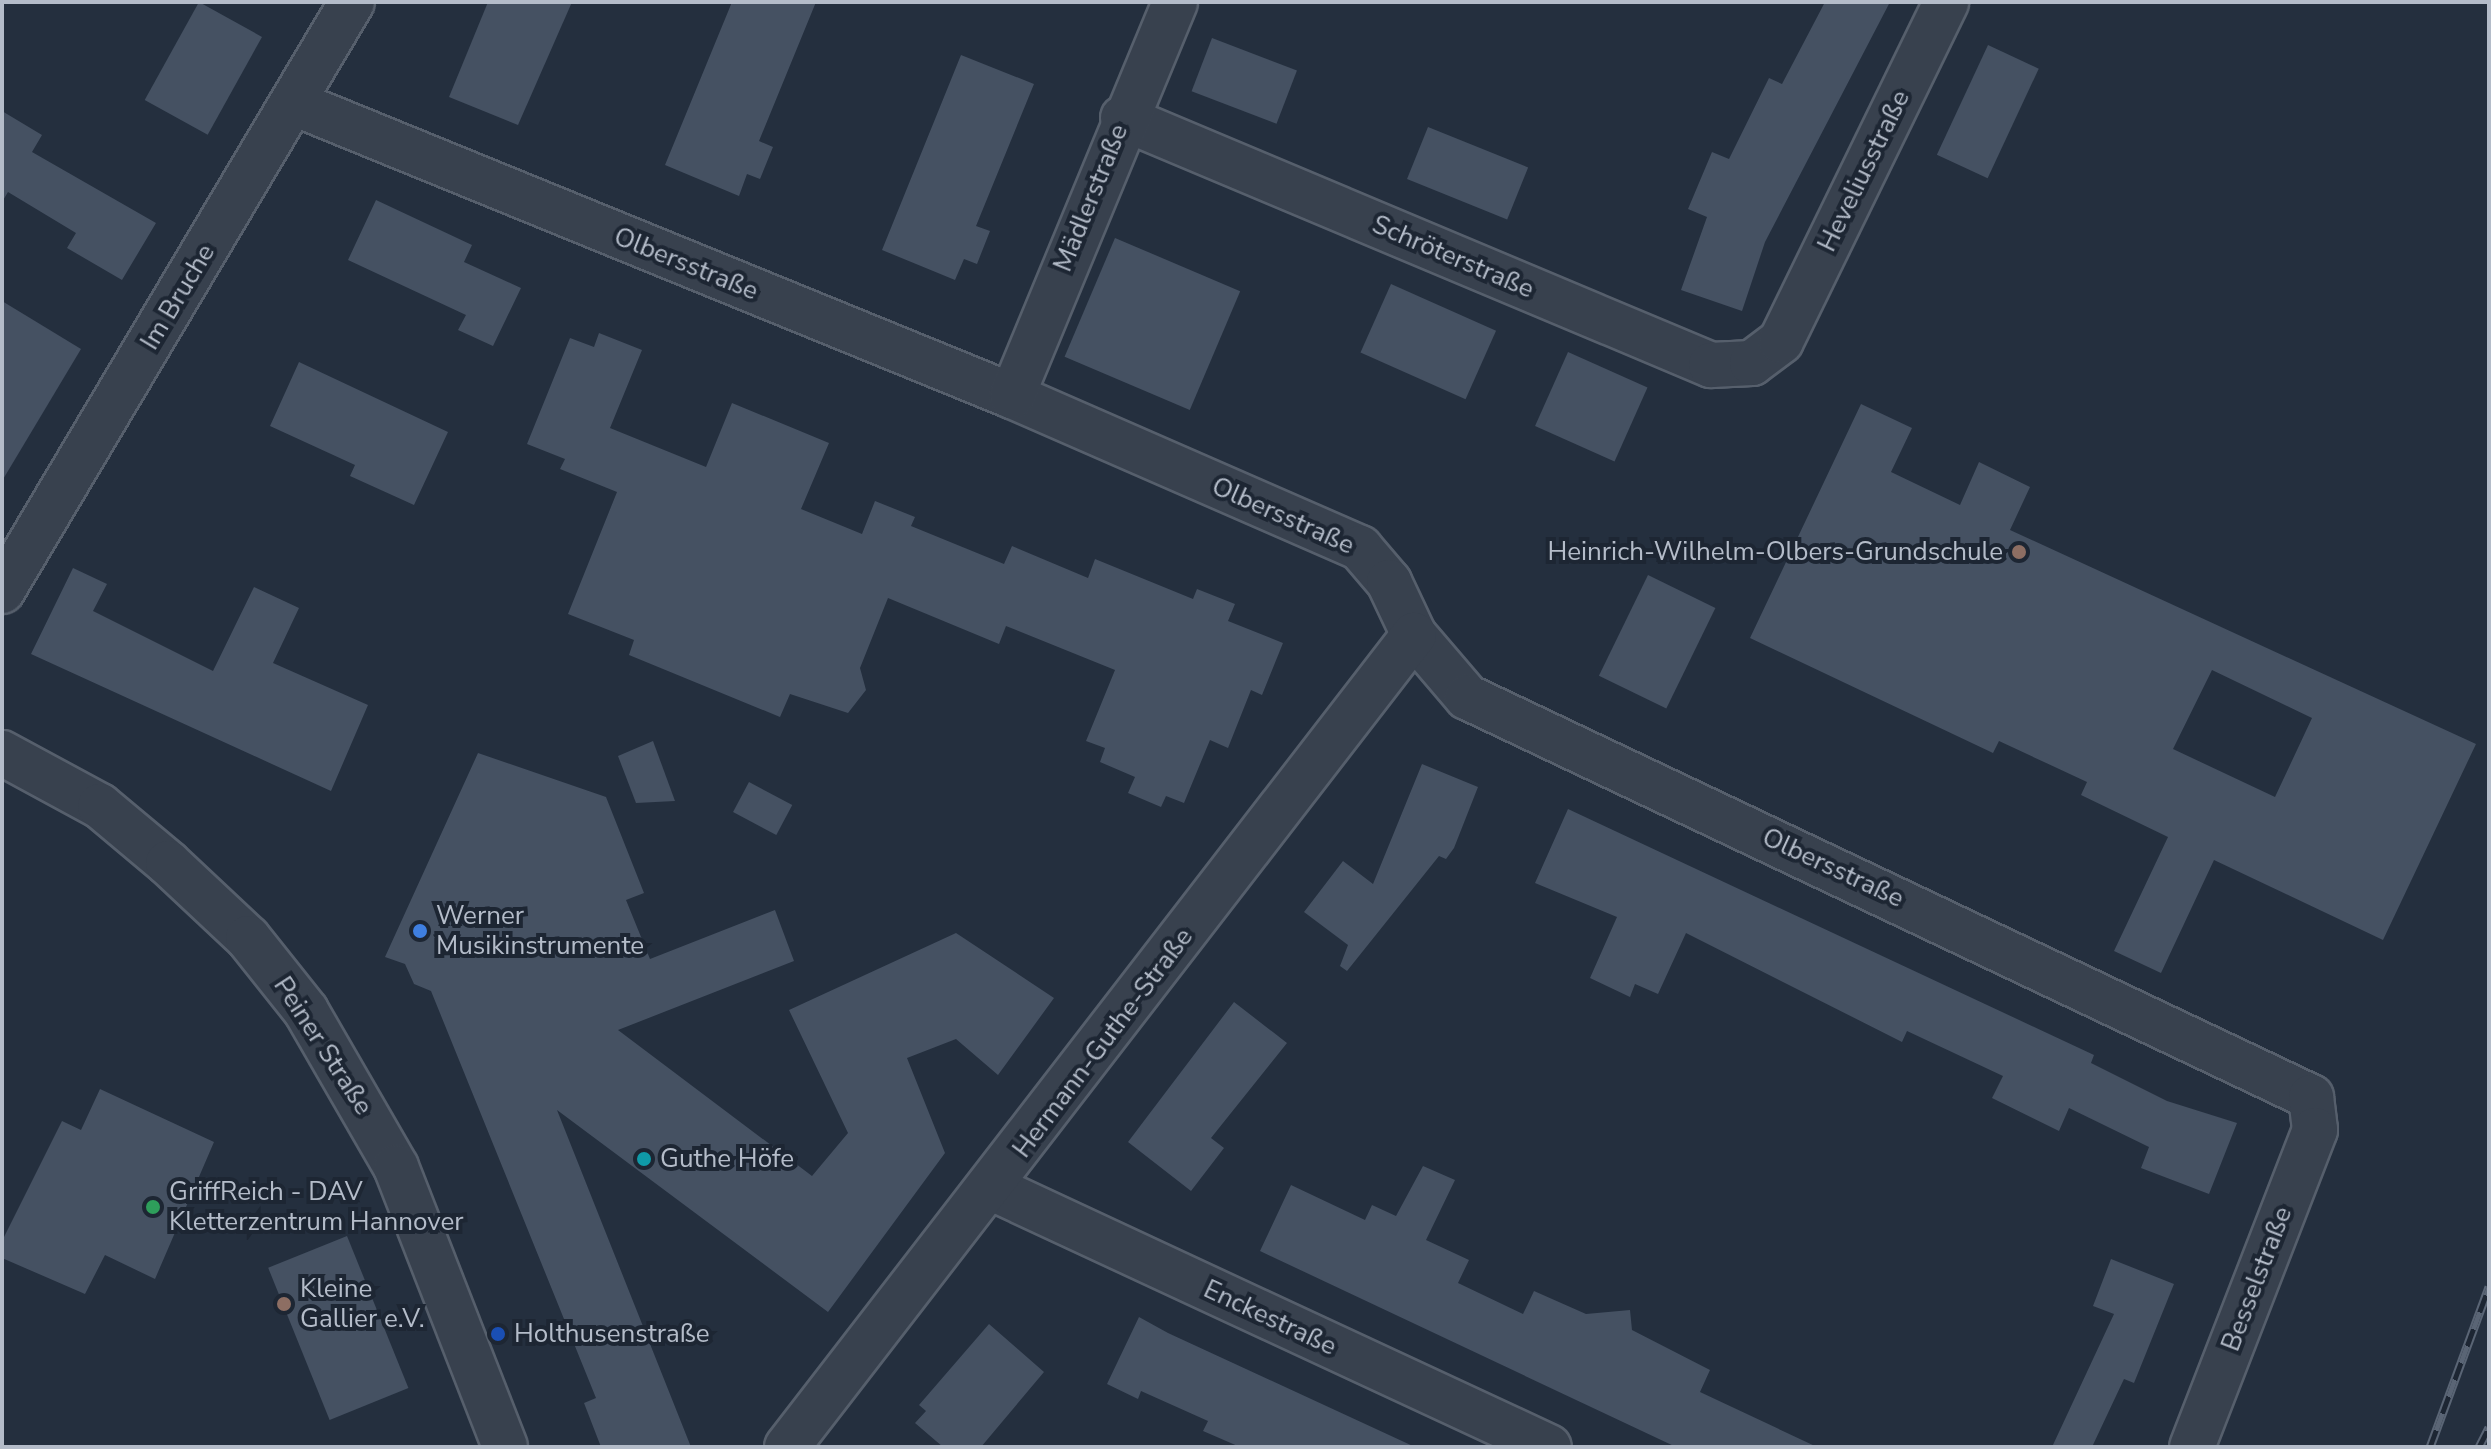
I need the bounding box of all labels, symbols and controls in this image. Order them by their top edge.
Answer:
street label: Heveliusstraße [1811,85,1917,257]
street label: Mädlerstraße [1047,120,1135,276]
street label: Schröterstraße [1368,209,1538,305]
street label: Olbersstraße [609,221,763,307]
street label: Im Bruche [134,239,222,355]
street label: Olbersstraße [1207,471,1359,561]
place label: Heinrich-Wilhelm-Olbers-Grundschule [1547,536,2003,568]
marker: Heinrich-Wilhelm-Olbers-Grundschule [2010,543,2028,561]
street label: Olbersstraße [1757,822,1909,914]
place label: Werner Musikinstrumente [436,900,644,962]
marker: Werner Musikinstrumente [411,922,429,940]
street label: Hermann-Guthe-Straße [1006,922,1200,1164]
street label: Peiner Straße [267,971,379,1121]
place label: Guthe Höfe [660,1143,794,1175]
marker: Guthe Höfe [635,1150,653,1168]
place label: GriffReich - DAV Kletterzentrum Hannover [169,1176,464,1238]
marker: GriffReich - DAV Kletterzentrum Hannover [144,1198,162,1216]
street label: Besselstraße [2215,1202,2299,1356]
place label: Kleine Gallier e.V. [300,1273,425,1334]
street label: Enckestraße [1199,1274,1341,1362]
marker: Kleine Gallier e.V. [275,1295,293,1313]
place label: Holthusenstraße [514,1318,710,1350]
marker: Holthusenstraße [489,1325,507,1343]

